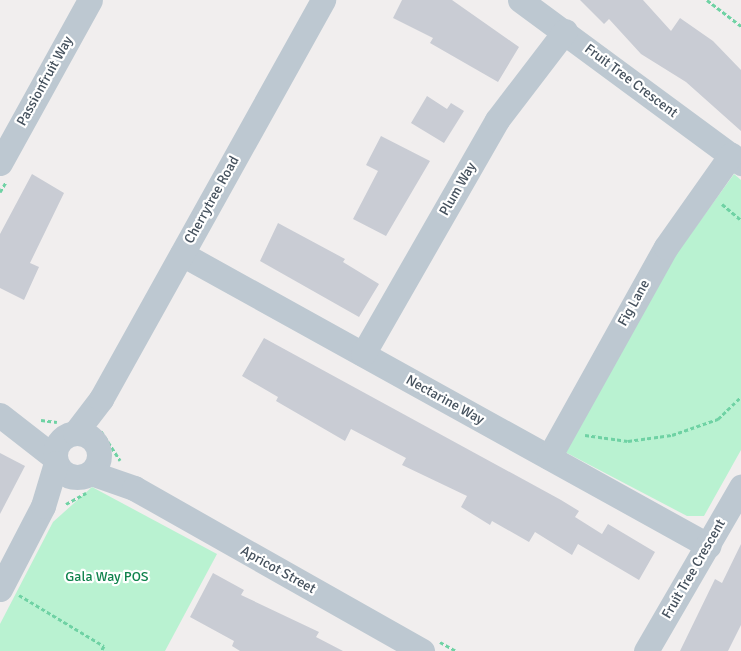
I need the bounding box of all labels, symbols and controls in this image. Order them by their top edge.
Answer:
street label: Passionfruit Way [13,33,77,129]
street label: Fruit Tree Crescent [581,41,681,121]
street label: Cherrytree Road [181,153,243,247]
street label: Plum Way [436,159,480,219]
street label: Fig Lane [614,277,654,329]
street label: Nectarine Way [403,372,487,428]
street label: Fruit Tree Crescent [659,516,729,622]
street label: Apricot Street [238,542,318,598]
park label: Gala Way POS [65,569,149,585]

